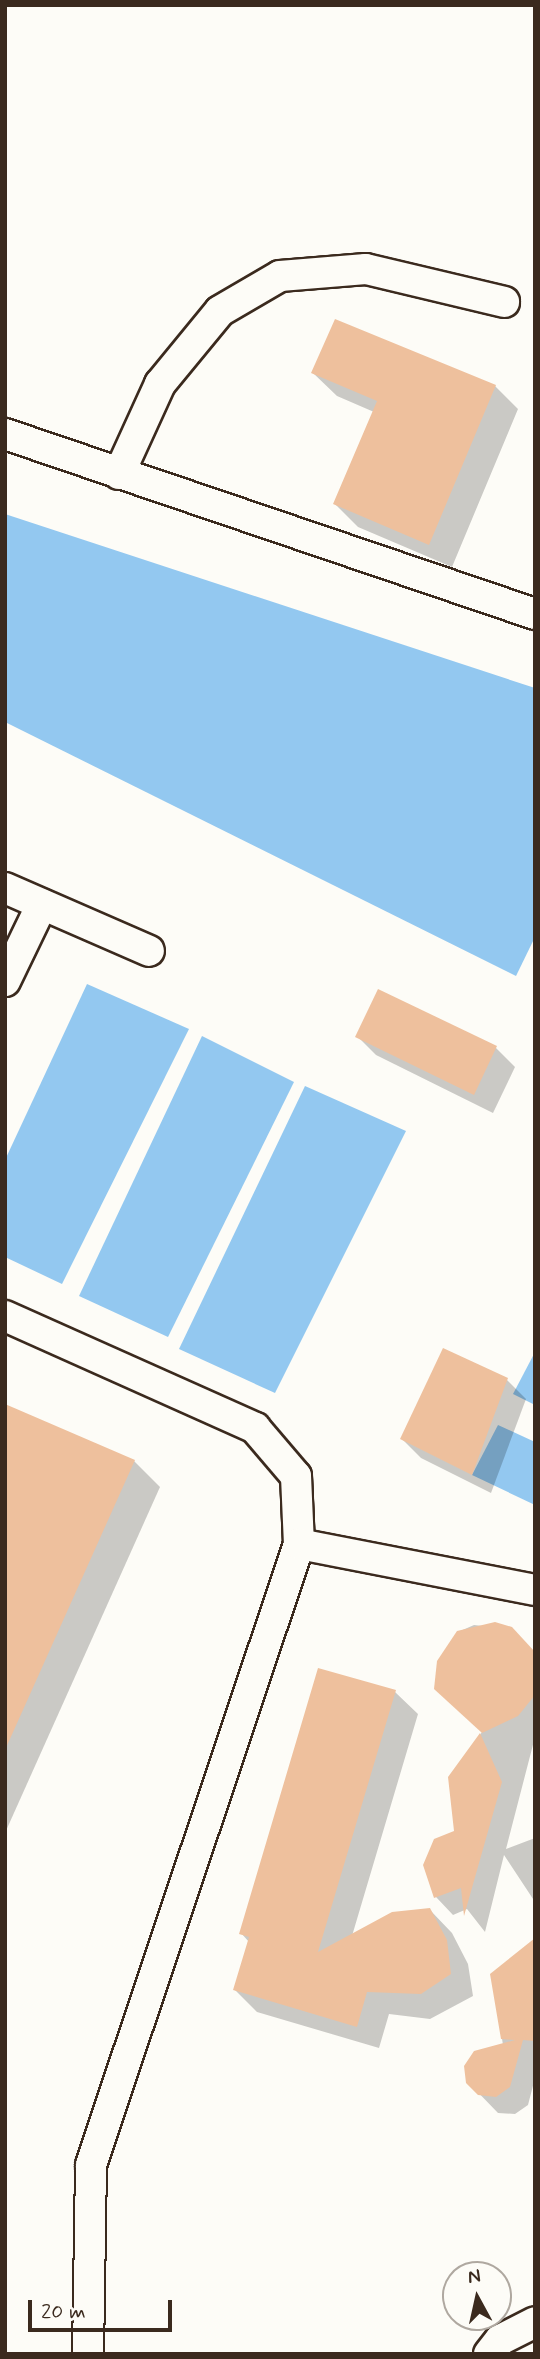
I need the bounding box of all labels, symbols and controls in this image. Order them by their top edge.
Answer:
north arrow [442,2261,512,2331]
text: N [466,2263,482,2290]
scale bar [32,2286,175,2330]
text: 20 m [41,2298,86,2326]

